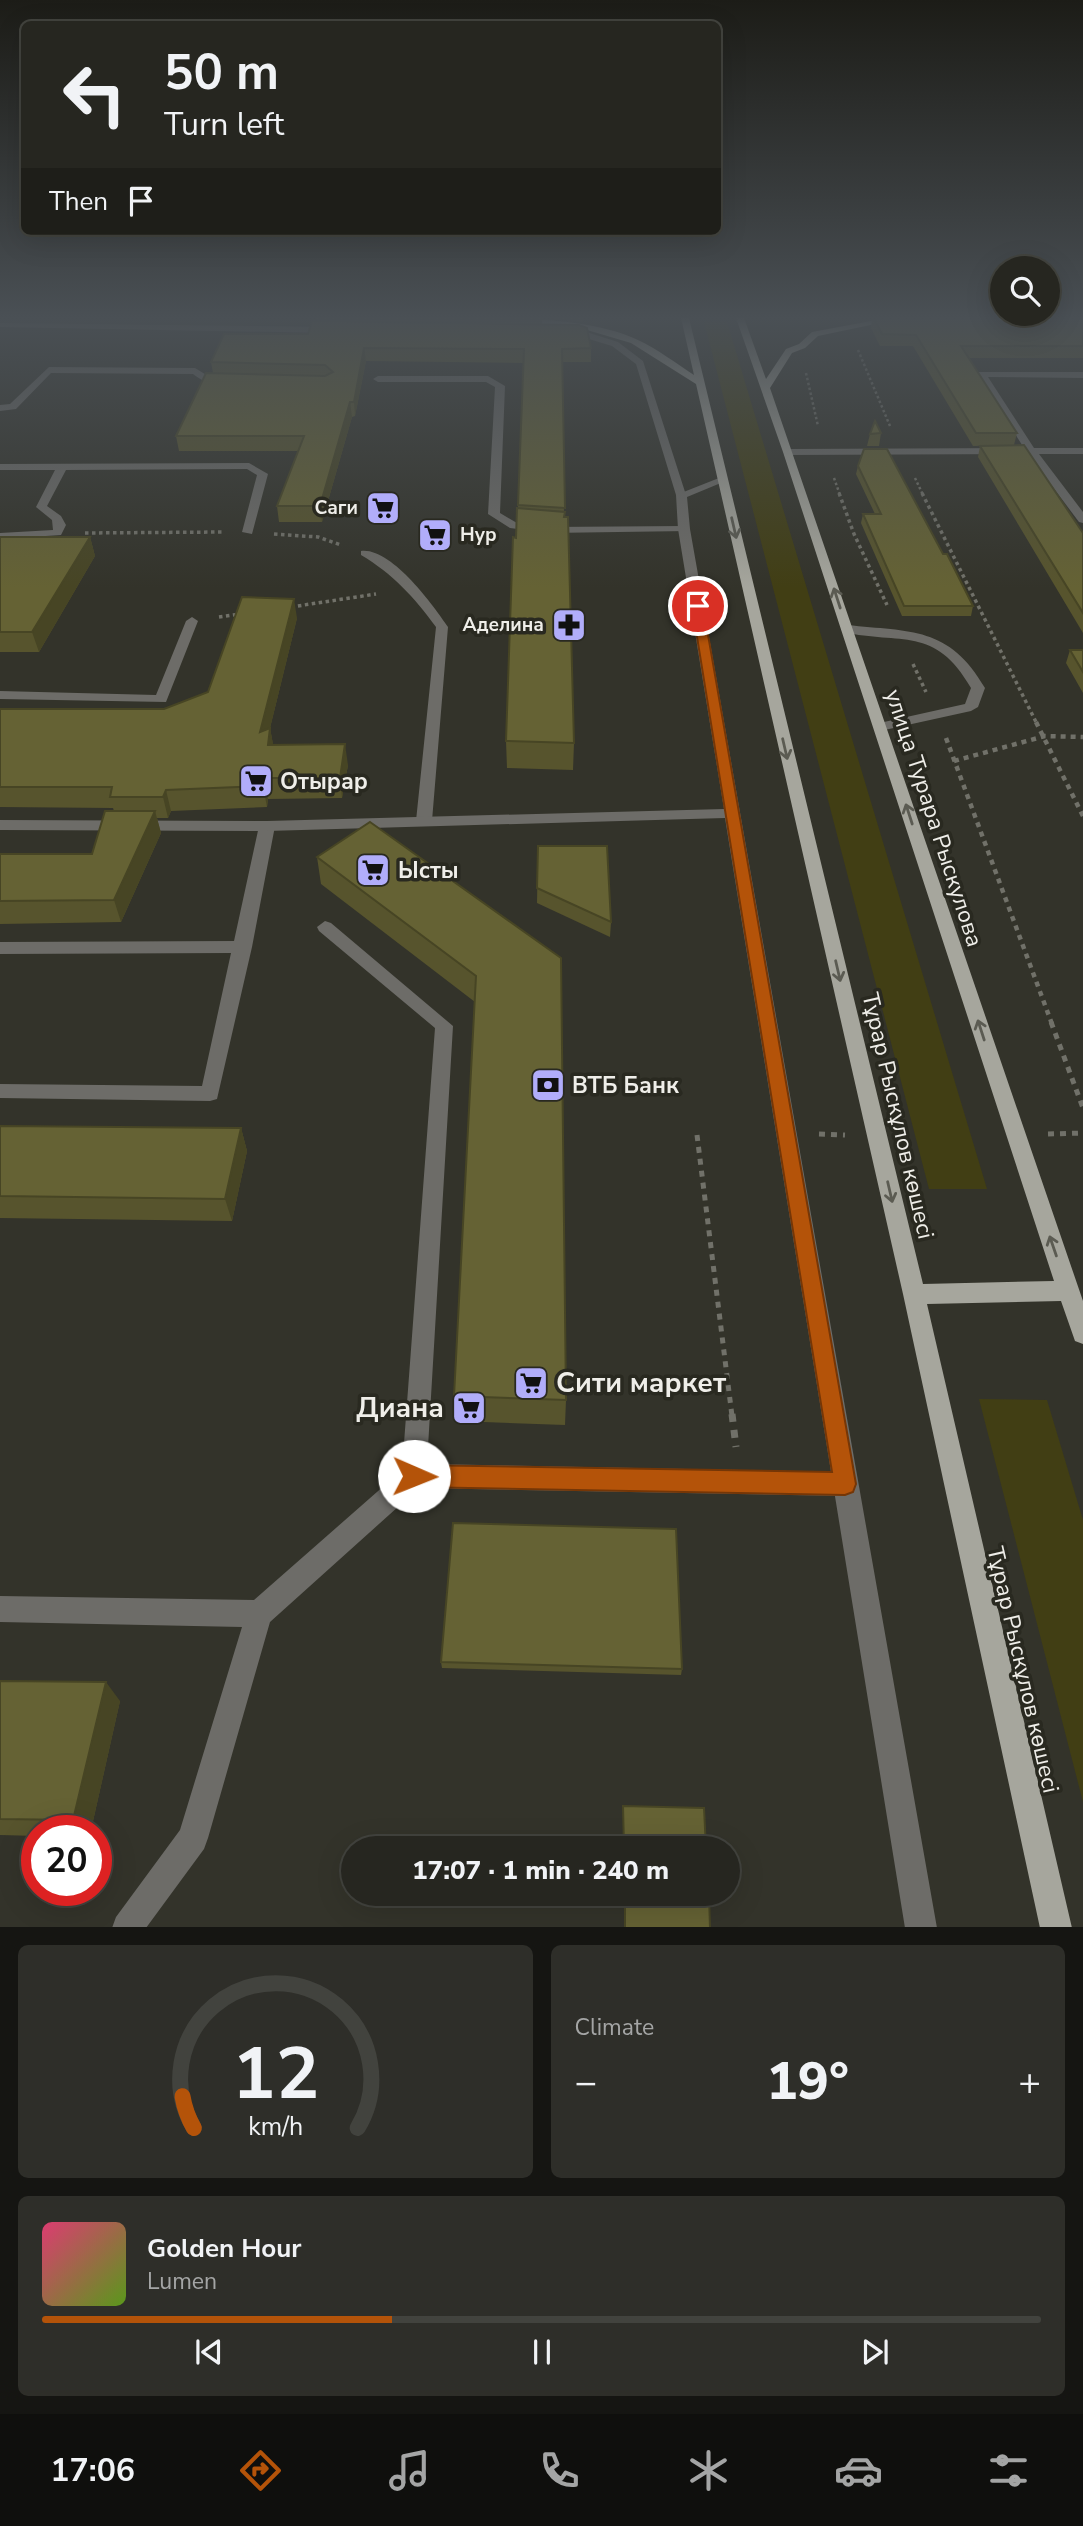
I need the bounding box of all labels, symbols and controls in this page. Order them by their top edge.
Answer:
text: 50 m [164,39,279,106]
icon: left [49,49,140,140]
text: Turn left [164,103,284,146]
icon: arrive [122,182,160,220]
text: Then [49,184,108,219]
map controls [990,256,1060,326]
button: search [990,256,1060,326]
supermarket icon: Саги [364,489,402,527]
place label: Саги [314,495,358,521]
supermarket icon: Нур [416,516,454,554]
one-way arrow [728,516,741,539]
place label: Нур [460,522,497,548]
pin [668,576,728,636]
icon: arrive [679,587,717,625]
one-way arrow [830,588,842,610]
pharmacy icon: Аделина [550,606,588,644]
place label: Аделина [463,612,544,638]
street label: улица Турара Рыскулова [878,685,990,951]
one-way arrow [779,737,793,760]
supermarket icon: Отырар [237,762,275,800]
place label: Отырар [280,766,368,797]
one-way arrow [902,804,914,826]
supermarket icon: Ысты [354,851,392,889]
place label: Ысты [398,855,459,886]
one-way arrow [832,959,845,981]
street label: Тұрар Рыскұлов көшесі [855,990,941,1242]
one-way arrow [974,1019,987,1041]
bank icon: ВТБ Банк [529,1066,567,1104]
place label: ВТБ Банк [572,1070,679,1101]
one-way arrow [884,1180,897,1203]
one-way arrow [1046,1235,1058,1257]
supermarket icon: Сити маркет [512,1364,550,1402]
place label: Сити маркет [556,1364,727,1402]
place label: Диана [356,1389,444,1427]
supermarket icon: Диана [450,1389,488,1427]
position arrow [377,1439,451,1513]
street label: Тұрар Рыскұлов көшесі [980,1544,1066,1796]
speed limit sign: 20 [21,1815,112,1906]
text: 17:07 · 1 min · 240 m [412,1853,669,1888]
text: Climate [575,2012,654,2043]
text: 12 [232,2024,319,2124]
text: 19° [767,2046,849,2117]
text: − [575,2057,597,2108]
text: + [1018,2057,1041,2108]
text: km/h [248,2109,303,2143]
text: Golden Hour [147,2231,302,2266]
text: Lumen [147,2266,217,2297]
icon: previous [190,2333,228,2371]
icon: pause [523,2333,561,2371]
icon: next [856,2333,894,2371]
icon: directions [236,2446,285,2495]
icon: music [385,2446,434,2495]
icon: phone [535,2446,584,2495]
icon: climate [684,2446,733,2495]
icon: car [834,2446,883,2495]
icon: filters [984,2446,1033,2495]
text: 17:06 [50,2449,135,2492]

